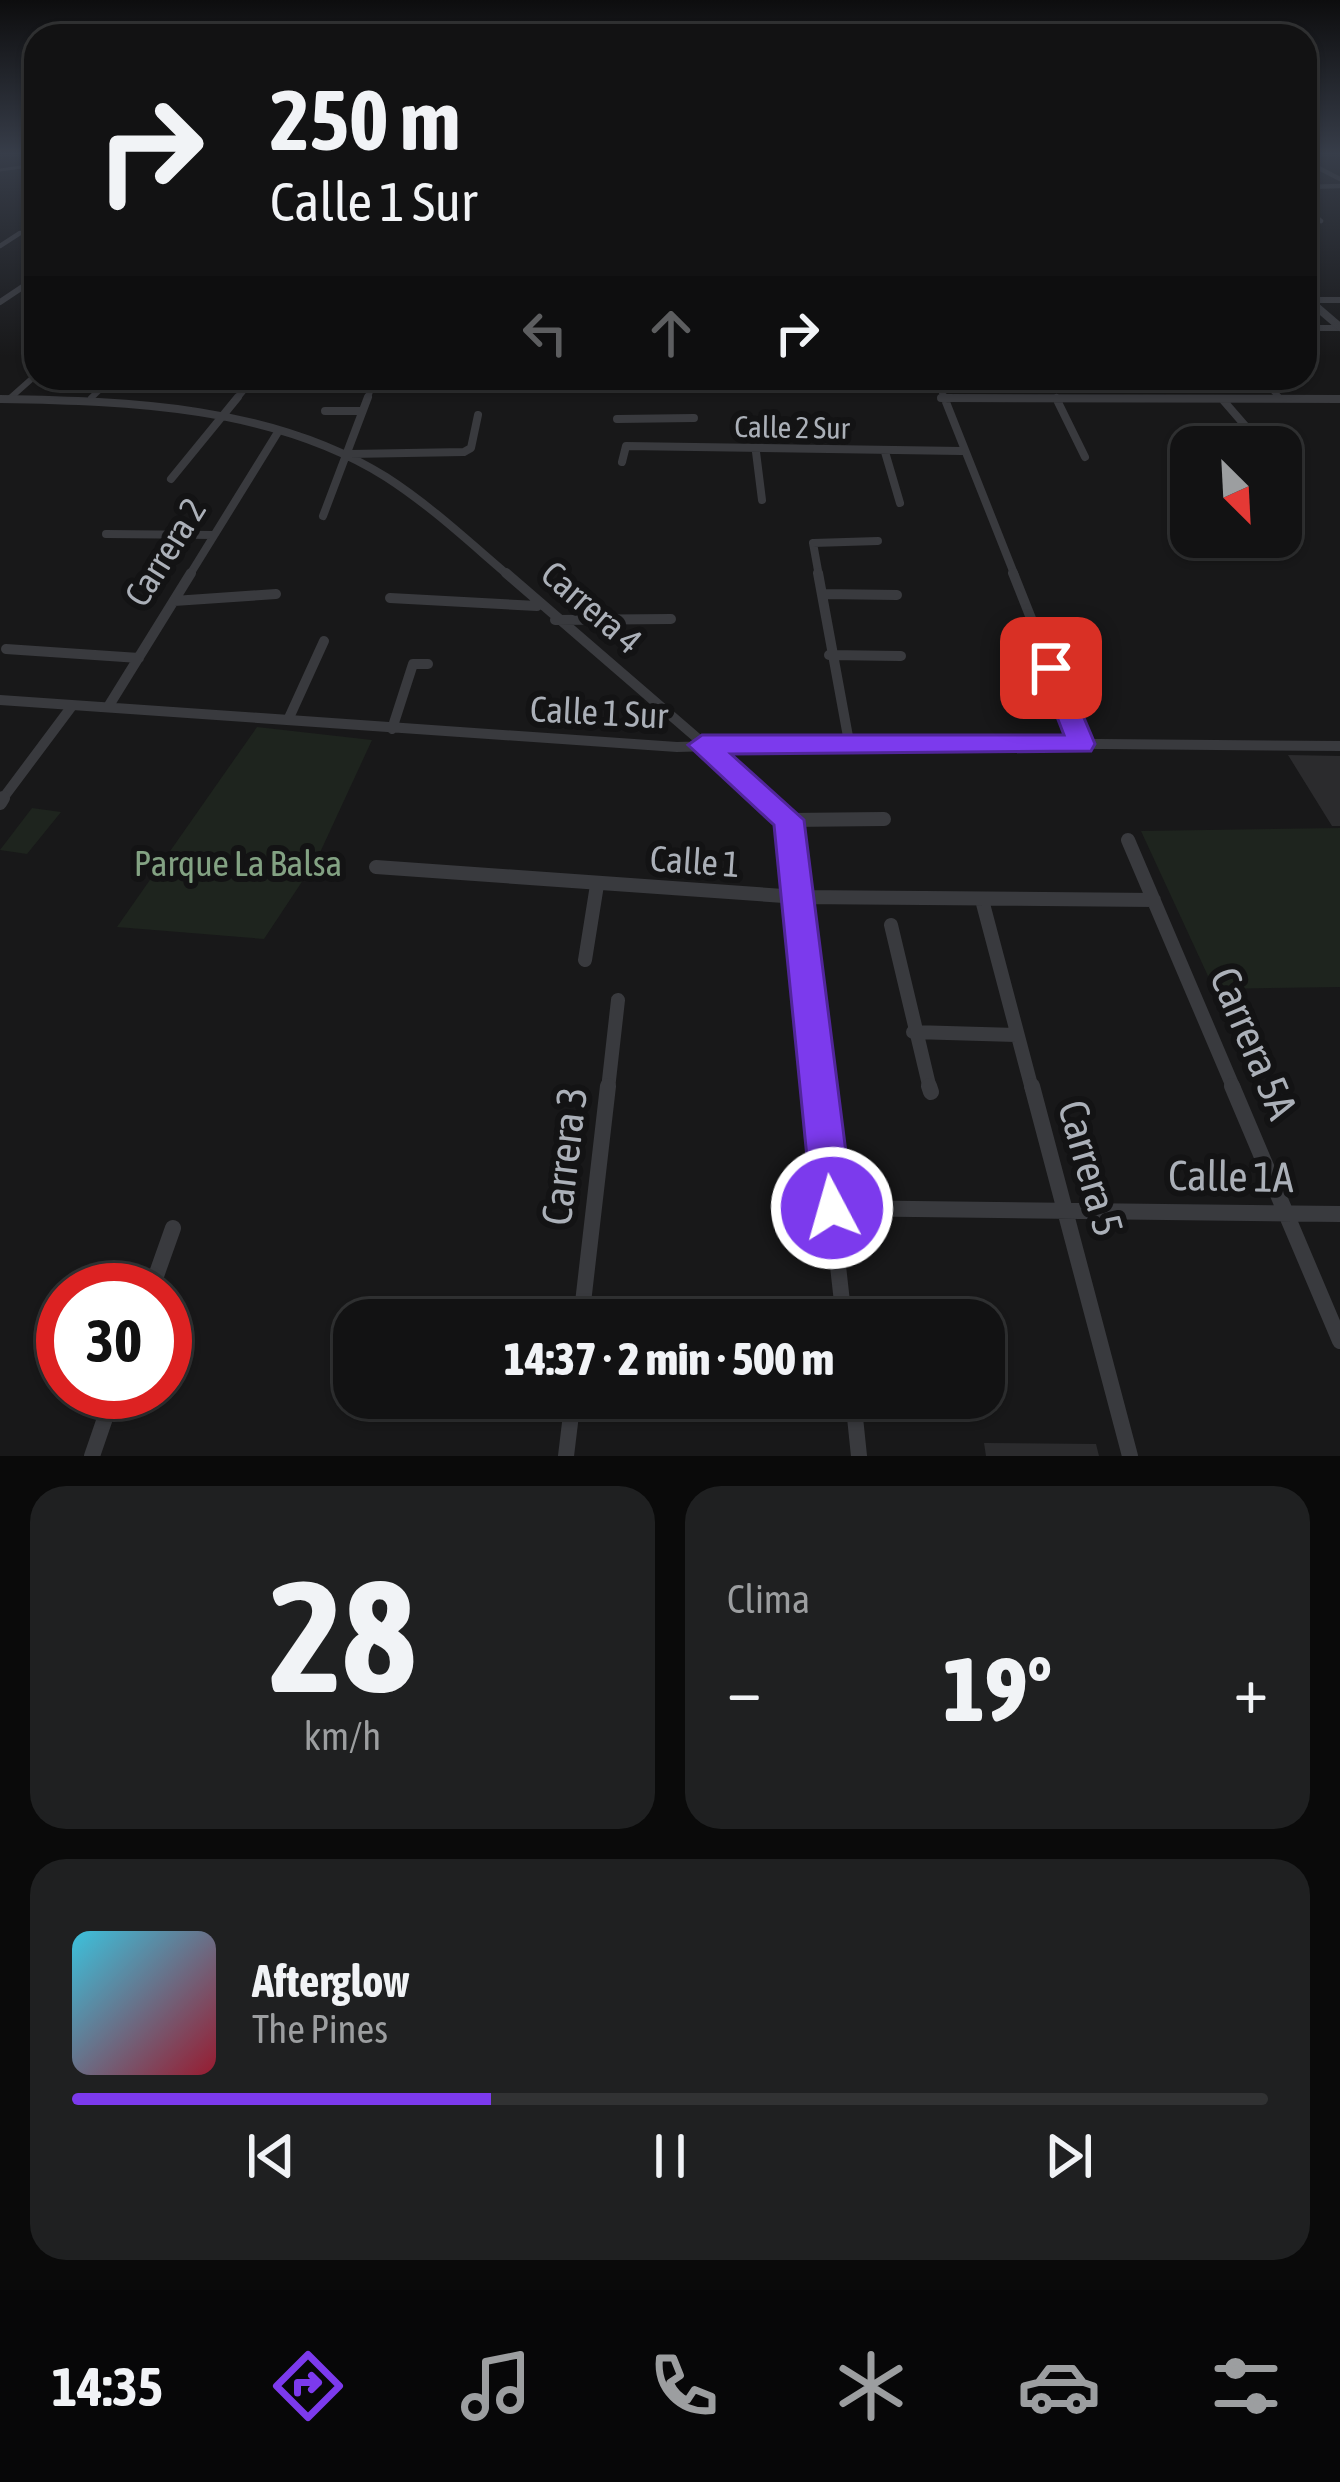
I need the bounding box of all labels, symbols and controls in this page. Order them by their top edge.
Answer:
icon: right [72,72,228,228]
text: 250 m [270,72,460,168]
text: Calle 1 Sur [270,171,477,232]
icon: left [512,300,578,366]
icon: ahead [638,300,704,366]
icon: right [764,300,830,366]
street label: Calle 2 Sur [734,409,851,445]
north arrow [1170,426,1302,558]
map controls [1170,426,1302,558]
street label: Carrera 2 [116,490,214,614]
street label: Carrera 4 [533,552,651,662]
pin [1000,617,1102,719]
icon: arrive [1018,635,1084,701]
street label: Calle 1 Sur [529,687,670,737]
street label: Calle 1 [649,837,741,885]
park label: Parque La Balsa [134,842,342,884]
street label: Carrera 5A [1201,960,1307,1126]
street label: Carrera 3 [532,1084,596,1228]
street label: Carrera 5 [1049,1095,1133,1241]
position arrow [769,1145,895,1271]
street label: Calle 1A [1168,1151,1295,1201]
speed limit sign: 30 [36,1263,192,1419]
text: 14:37 · 2 min · 500 m [504,1333,834,1385]
text: 28 [269,1546,416,1725]
text: Clima [727,1577,810,1621]
text: 19° [943,1637,1052,1740]
text: − [727,1651,761,1727]
text: + [1234,1651,1268,1727]
text: km/h [304,1714,381,1758]
text: Afterglow [252,1955,410,2007]
text: The Pines [252,2007,388,2051]
icon: previous [238,2123,304,2189]
icon: pause [637,2123,703,2189]
icon: next [1036,2123,1102,2189]
icon: directions [266,2344,350,2428]
icon: music [454,2344,538,2428]
icon: phone [642,2344,726,2428]
icon: climate [829,2344,913,2428]
icon: car [1017,2344,1101,2428]
icon: filters [1204,2344,1288,2428]
text: 14:35 [52,2356,163,2417]

